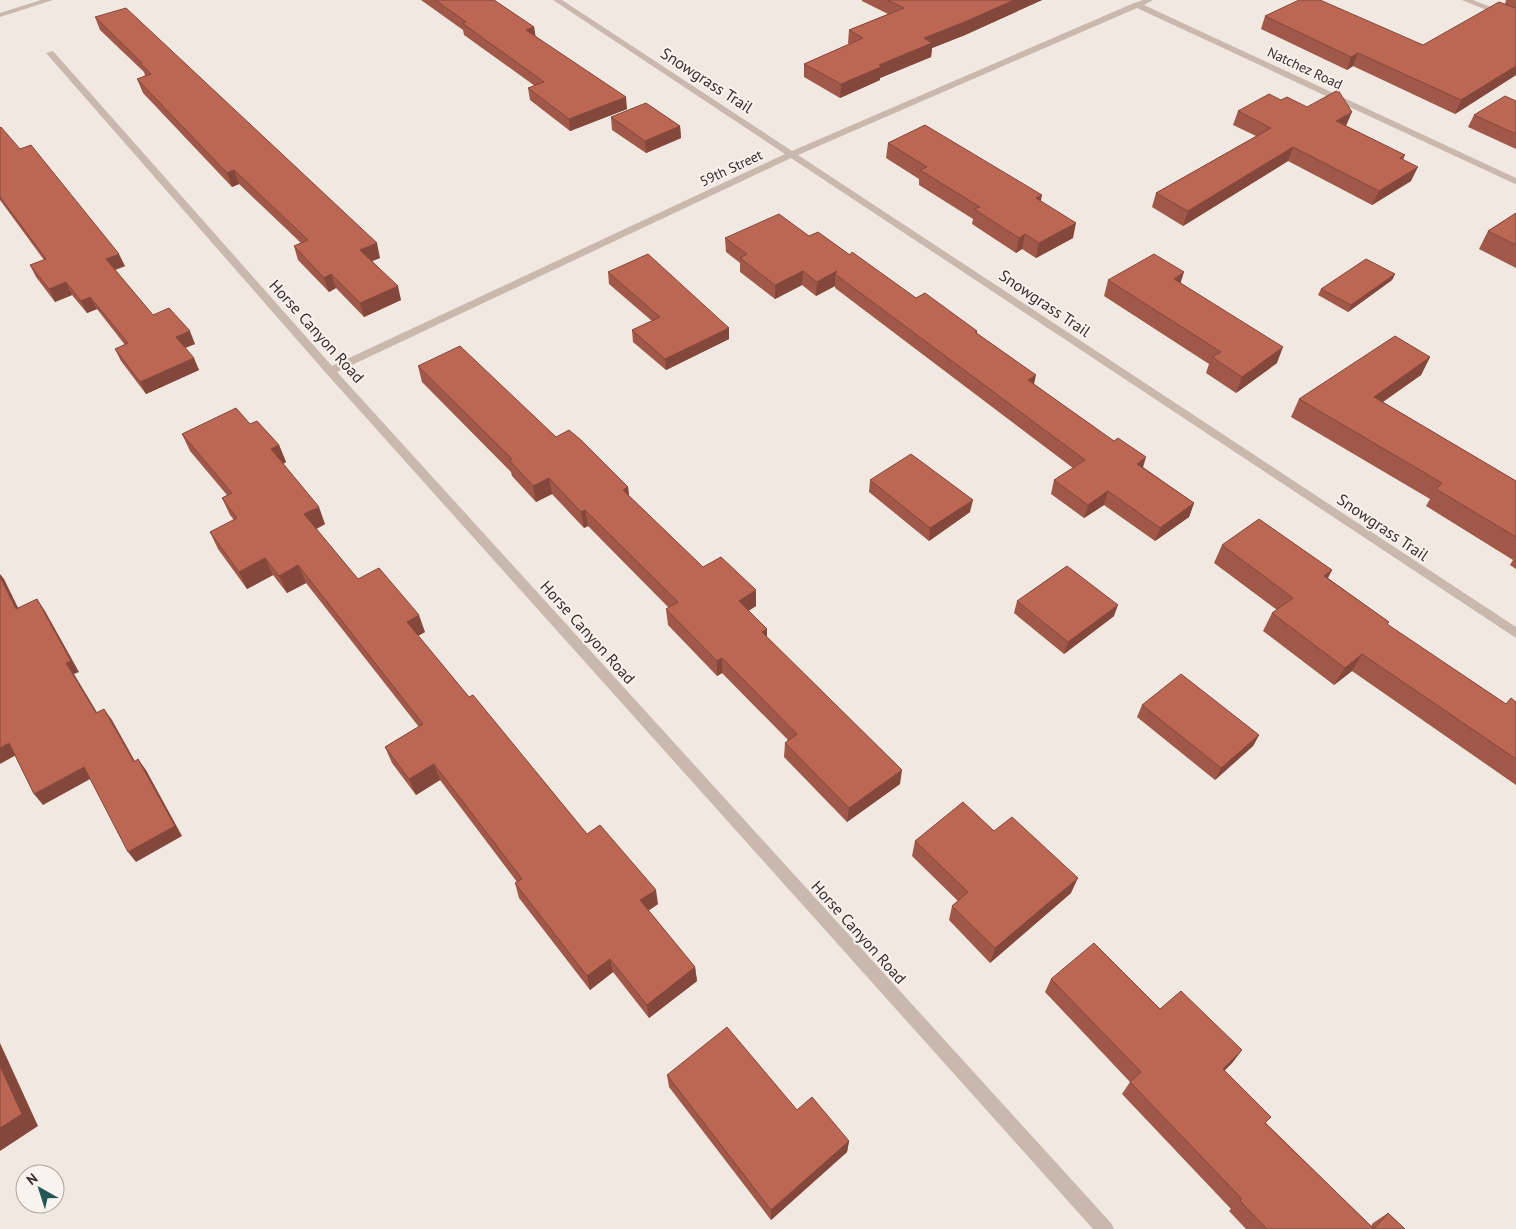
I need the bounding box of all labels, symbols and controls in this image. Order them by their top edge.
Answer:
street label: Snowgrass Trail [657,43,757,117]
street label: Natchez Road [1264,43,1346,93]
street label: 59th Street [697,146,765,190]
street label: Snowgrass Trail [995,265,1095,341]
street label: Horse Canyon Road [265,275,369,387]
street label: Snowgrass Trail [1333,489,1433,565]
street label: Horse Canyon Road [536,576,640,688]
street label: Horse Canyon Road [807,876,911,988]
north arrow [15,1164,65,1214]
text: N [23,1169,41,1189]

